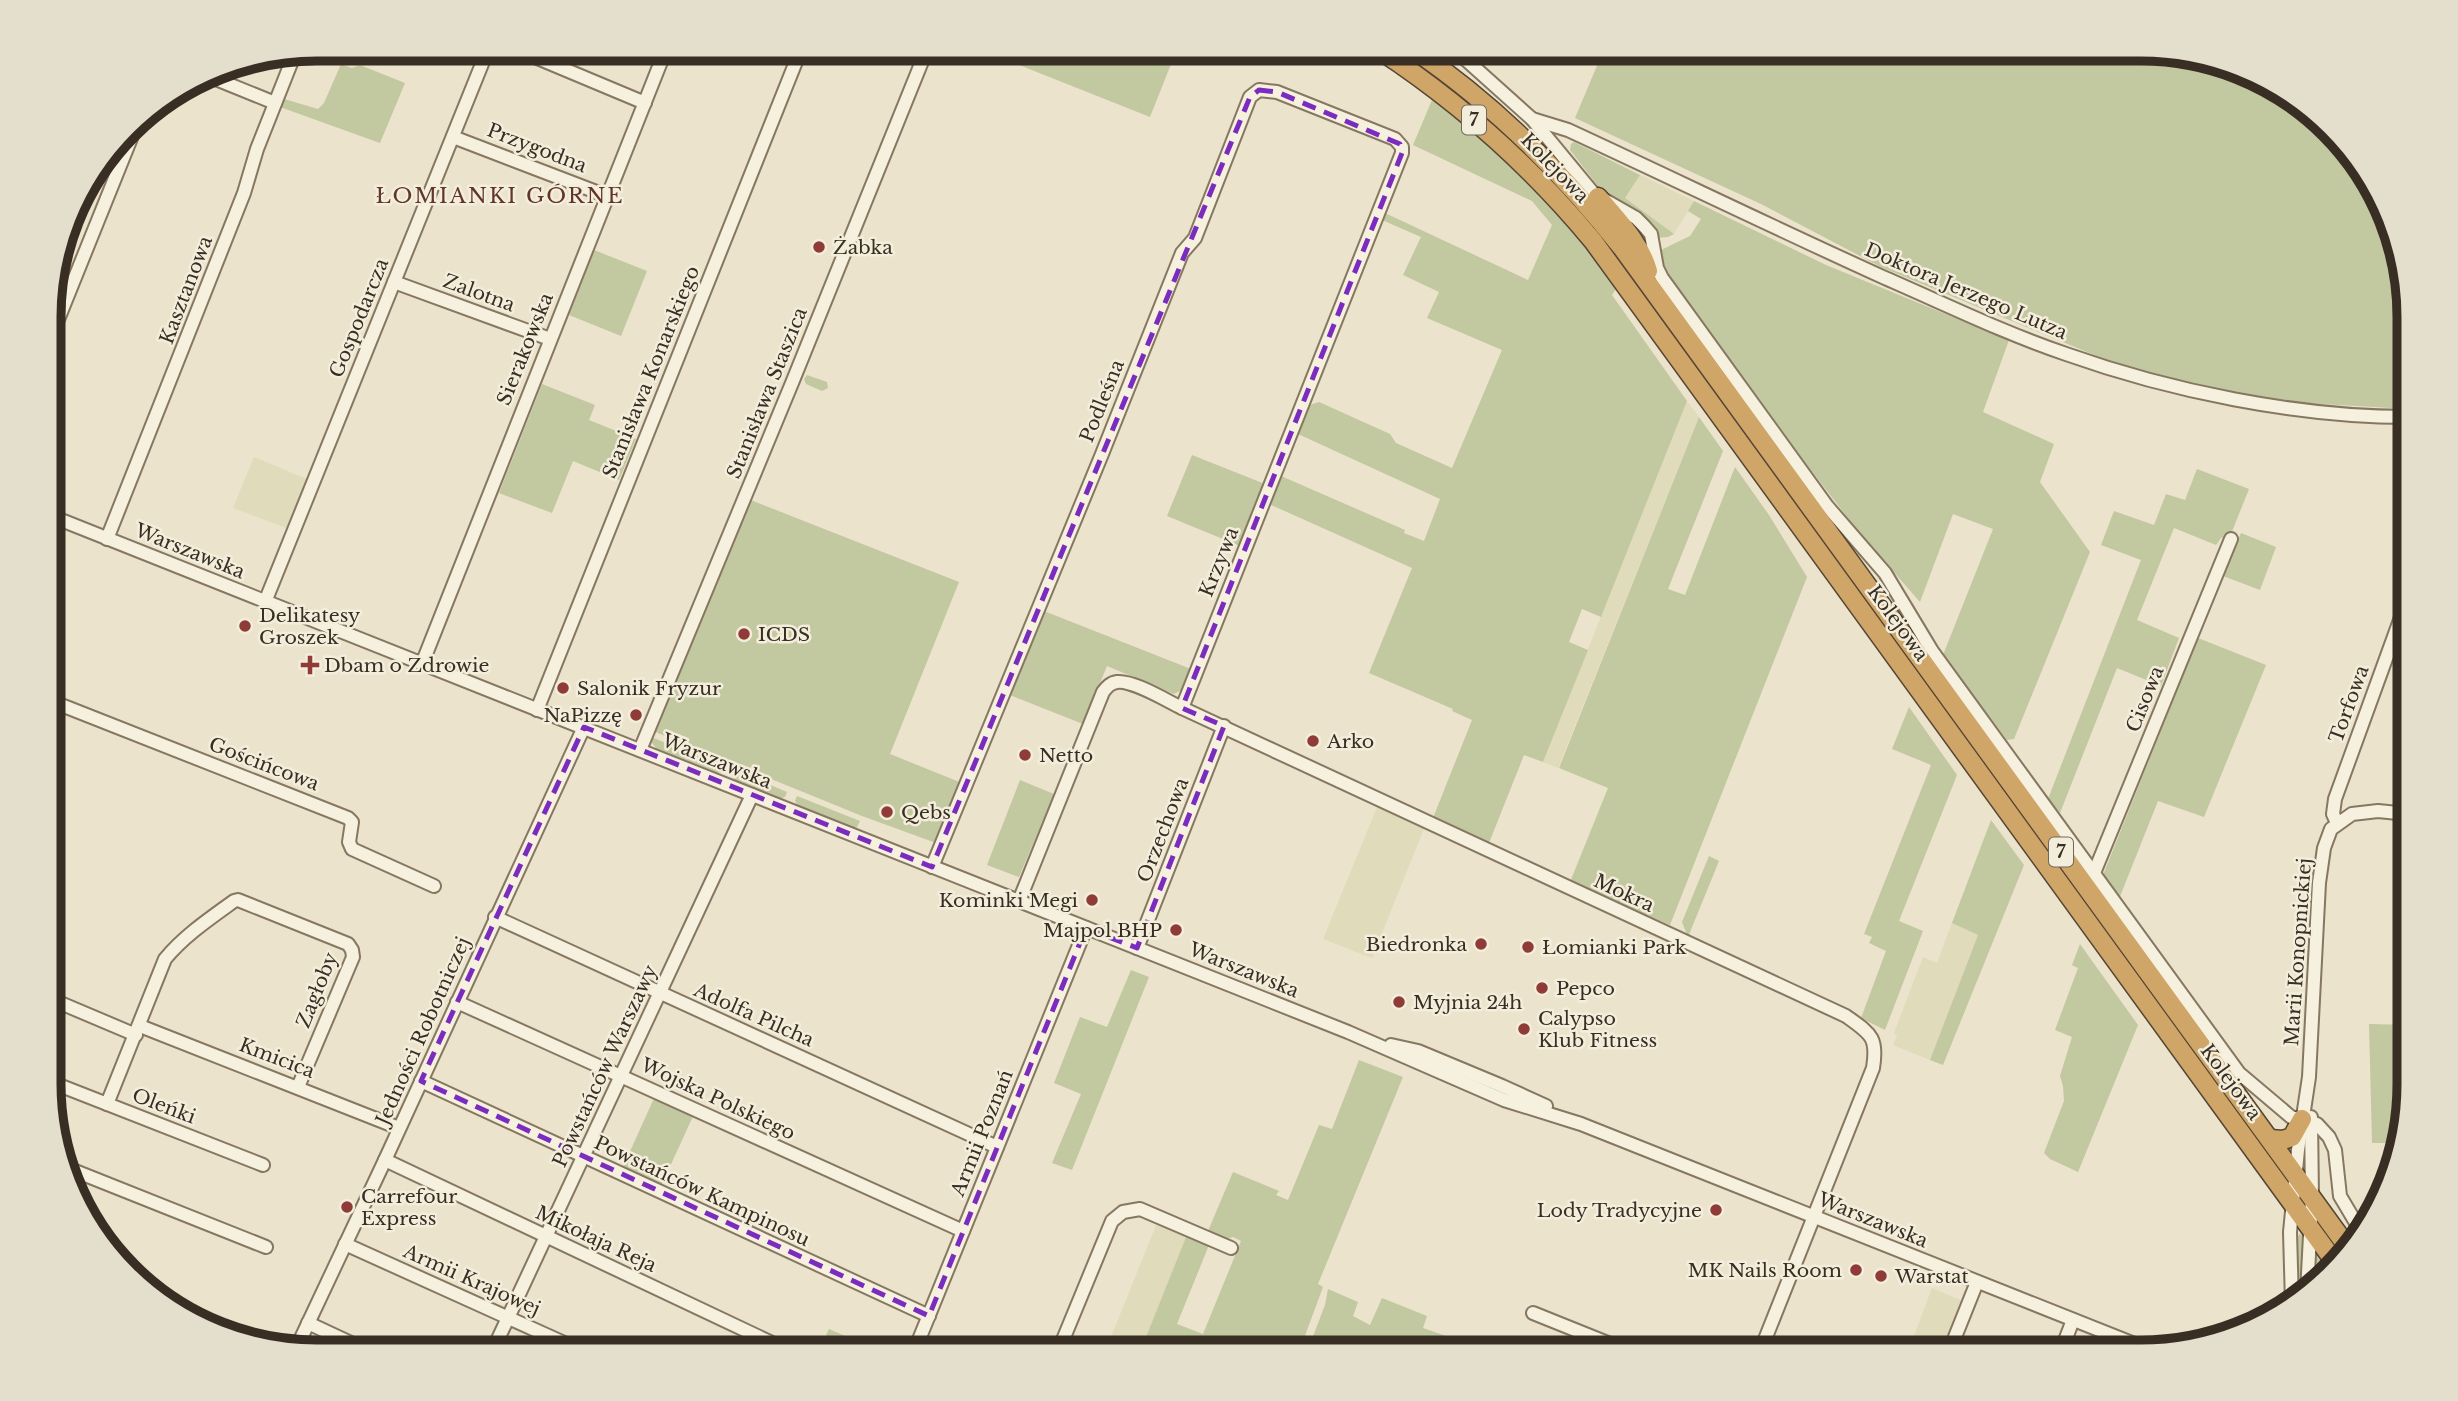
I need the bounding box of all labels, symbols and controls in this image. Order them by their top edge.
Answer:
road number: 7 [1462,106,1486,134]
street label: Przygodna [484,118,590,178]
street label: Kolejowa [1516,128,1594,208]
district label: ŁOMIANKI GÓRNE [375,183,625,209]
street label: Kasztanowa [155,232,217,347]
place label: Żabka [833,236,893,259]
street label: Doktora Jerzego Lutza [1861,238,2071,344]
marker: Żabka [811,239,827,255]
street label: Gospodarcza [325,255,394,381]
street label: Stanisława Konarskiego [598,262,704,482]
street label: Zalotna [440,269,518,317]
street label: Sierakowska [492,289,558,409]
street label: Stanisława Staszica [722,304,812,482]
street label: Podleśna [1075,356,1129,446]
street label: Warszawska [131,518,249,584]
street label: Krzywa [1195,523,1244,600]
street label: Kolejowa [1863,581,1933,666]
place label: Delikatesy Groszek [259,604,360,649]
marker: Delikatesy Groszek [237,618,253,634]
place label: ICDS [758,623,810,646]
marker: ICDS [736,626,752,642]
place label: Dbam o Zdrowie [324,654,489,677]
marker: Dbam o Zdrowie [302,657,318,673]
street label: Cisowa [2121,662,2169,735]
street label: Torfowa [2324,662,2374,746]
place label: Salonik Fryzur [577,677,721,700]
marker: Salonik Fryzur [555,680,571,696]
place label: NaPizzę [543,704,622,727]
marker: NaPizzę [628,707,644,723]
street label: Warszawska [658,728,776,794]
place label: Arko [1326,730,1374,753]
street label: Gościńcowa [206,732,323,796]
marker: Arko [1305,733,1321,749]
place label: Netto [1039,744,1093,767]
marker: Netto [1017,747,1033,763]
street label: Orzechowa [1132,774,1194,886]
place label: Qebs [901,801,951,824]
marker: Qebs [879,804,895,820]
road number: 7 [2049,838,2073,866]
street label: Marii Konopnickiej [2280,857,2316,1047]
street label: Mokra [1590,869,1658,917]
place label: Kominki Megi [939,889,1079,912]
marker: Kominki Megi [1084,892,1100,908]
place label: Majpol BHP [1043,919,1162,942]
marker: Majpol BHP [1168,922,1184,938]
street label: Jedności Robotniczej [370,933,475,1131]
place label: Biedronka [1366,933,1467,956]
marker: Biedronka [1473,936,1489,952]
place label: Łomianki Park [1542,936,1687,959]
street label: Warszawska [1185,937,1303,1003]
marker: Łomianki Park [1520,939,1536,955]
street label: Zagłoby [291,949,343,1031]
street label: Powstańców Warszawy [548,961,662,1171]
place label: Pepco [1556,977,1615,1000]
street label: Adolfa Pilcha [690,978,818,1052]
marker: Pepco [1534,980,1550,996]
place label: Myjnia 24h [1413,991,1522,1014]
marker: Myjnia 24h [1391,994,1407,1010]
place label: Calypso Klub Fitness [1538,1007,1657,1052]
marker: Calypso Klub Fitness [1516,1021,1532,1037]
street label: Kmicica [236,1033,318,1083]
street label: Kolejowa [2196,1040,2266,1125]
street label: Wojska Polskiego [636,1053,799,1145]
street label: Armii Poznań [946,1066,1018,1201]
street label: Oleńki [129,1083,199,1129]
street label: Powstańców Kampinosu [591,1131,814,1251]
place label: Carrefour Express [361,1185,457,1230]
street label: Warszawska [1814,1187,1932,1253]
marker: Carrefour Express [339,1199,355,1215]
place label: Lody Tradycyjne [1537,1199,1702,1222]
street label: Mikołaja Reja [532,1201,661,1277]
marker: Lody Tradycyjne [1708,1202,1724,1218]
street label: Armii Krajowej [399,1239,544,1320]
place label: MK Nails Room [1688,1259,1842,1282]
marker: MK Nails Room [1848,1262,1864,1278]
place label: Warstat [1894,1265,1970,1288]
marker: Warstat [1873,1268,1889,1284]

